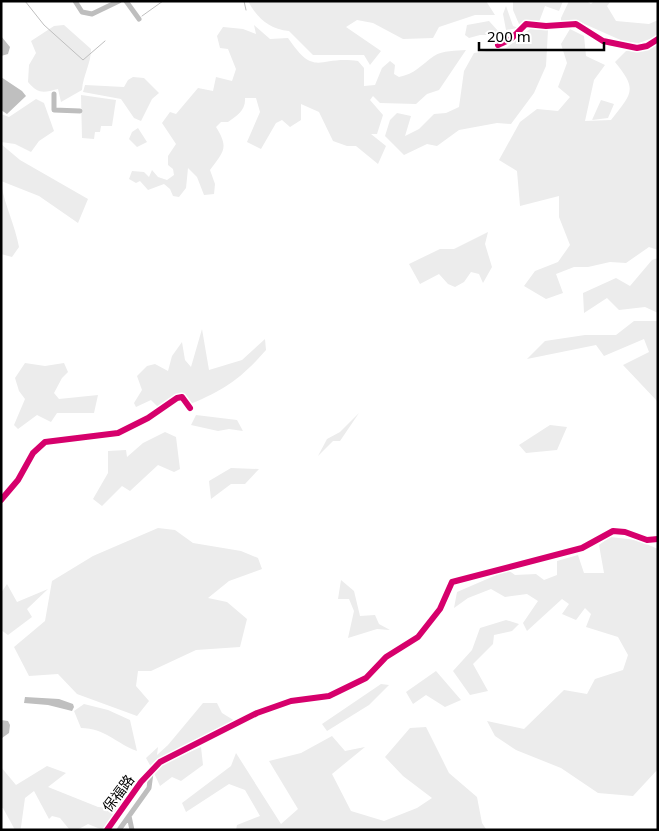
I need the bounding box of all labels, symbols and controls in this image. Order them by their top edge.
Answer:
scale bar [479,20,604,52]
text: 200 m [487,26,531,46]
street label: 保福路 [98,771,138,815]

